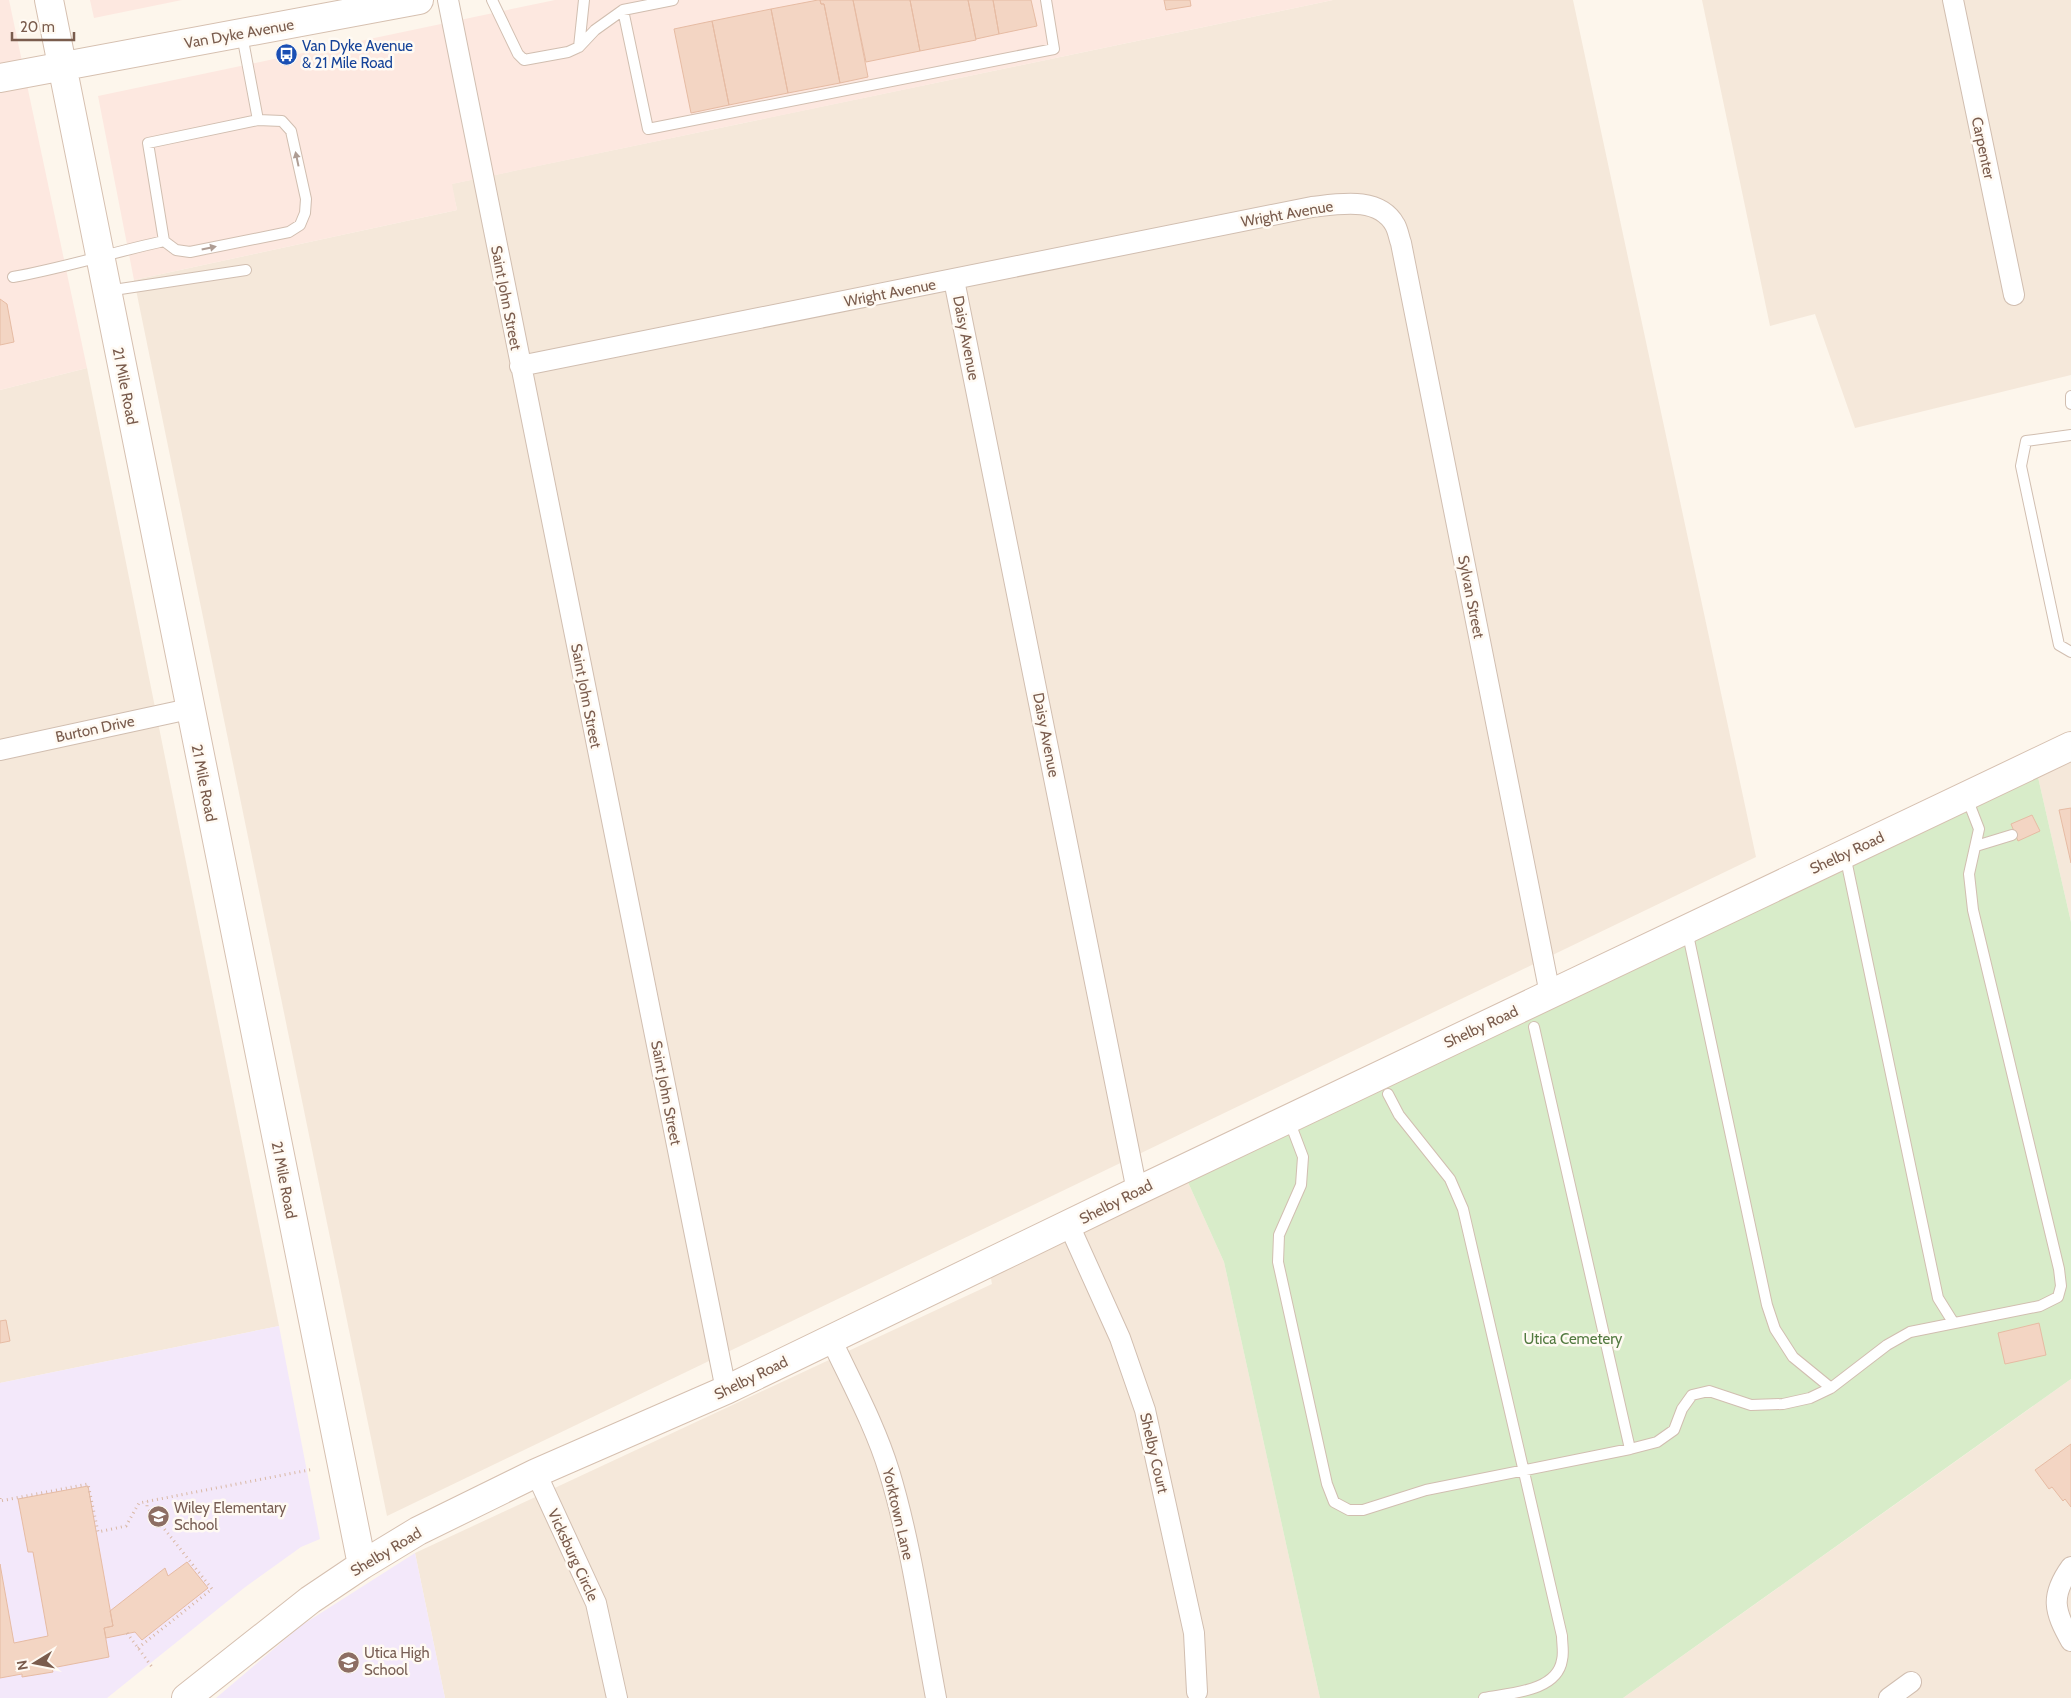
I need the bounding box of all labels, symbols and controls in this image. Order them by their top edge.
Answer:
scale bar [12,10,75,42]
street label: Van Dyke Avenue [183,15,296,53]
text: 20 m [20,18,55,36]
place label: Van Dyke Avenue & 21 Mile Road [302,37,413,72]
bus stop icon: Van Dyke Avenue & 21 Mile Road [274,43,298,67]
street label: Carpenter [1968,115,1998,181]
one-way arrow [293,151,301,166]
street label: Wright Avenue [1240,197,1335,231]
one-way arrow [202,244,218,252]
street label: Saint John Street [487,244,525,352]
street label: Wright Avenue [843,275,938,311]
street label: Daisy Avenue [949,294,983,382]
street label: 21 Mile Road [109,346,141,426]
street label: Sylvan Street [1454,554,1488,640]
street label: Saint John Street [567,642,605,750]
street label: Daisy Avenue [1029,691,1063,779]
street label: Burton Drive [54,712,136,746]
street label: 21 Mile Road [188,743,220,823]
street label: Shelby Road [1807,828,1887,878]
street label: Shelby Road [1441,1002,1521,1052]
street label: Saint John Street [647,1039,685,1147]
street label: 21 Mile Road [268,1140,300,1220]
street label: Shelby Road [1076,1176,1156,1228]
park label: Utica Cemetery [1524,1330,1623,1348]
street label: Shelby Road [711,1352,791,1404]
street label: Shelby Court [1136,1411,1172,1495]
street label: Yorktown Lane [878,1465,917,1562]
place label: Wiley Elementary School [174,1499,287,1534]
school or university icon: Wiley Elementary School [146,1505,170,1529]
street label: Vicksburg Circle [544,1506,602,1604]
street label: Shelby Road [347,1524,425,1580]
north arrow [10,1638,60,1688]
place label: Utica High School [364,1644,430,1679]
school or university icon: Utica High School [336,1650,360,1674]
text: N [12,1659,32,1672]

